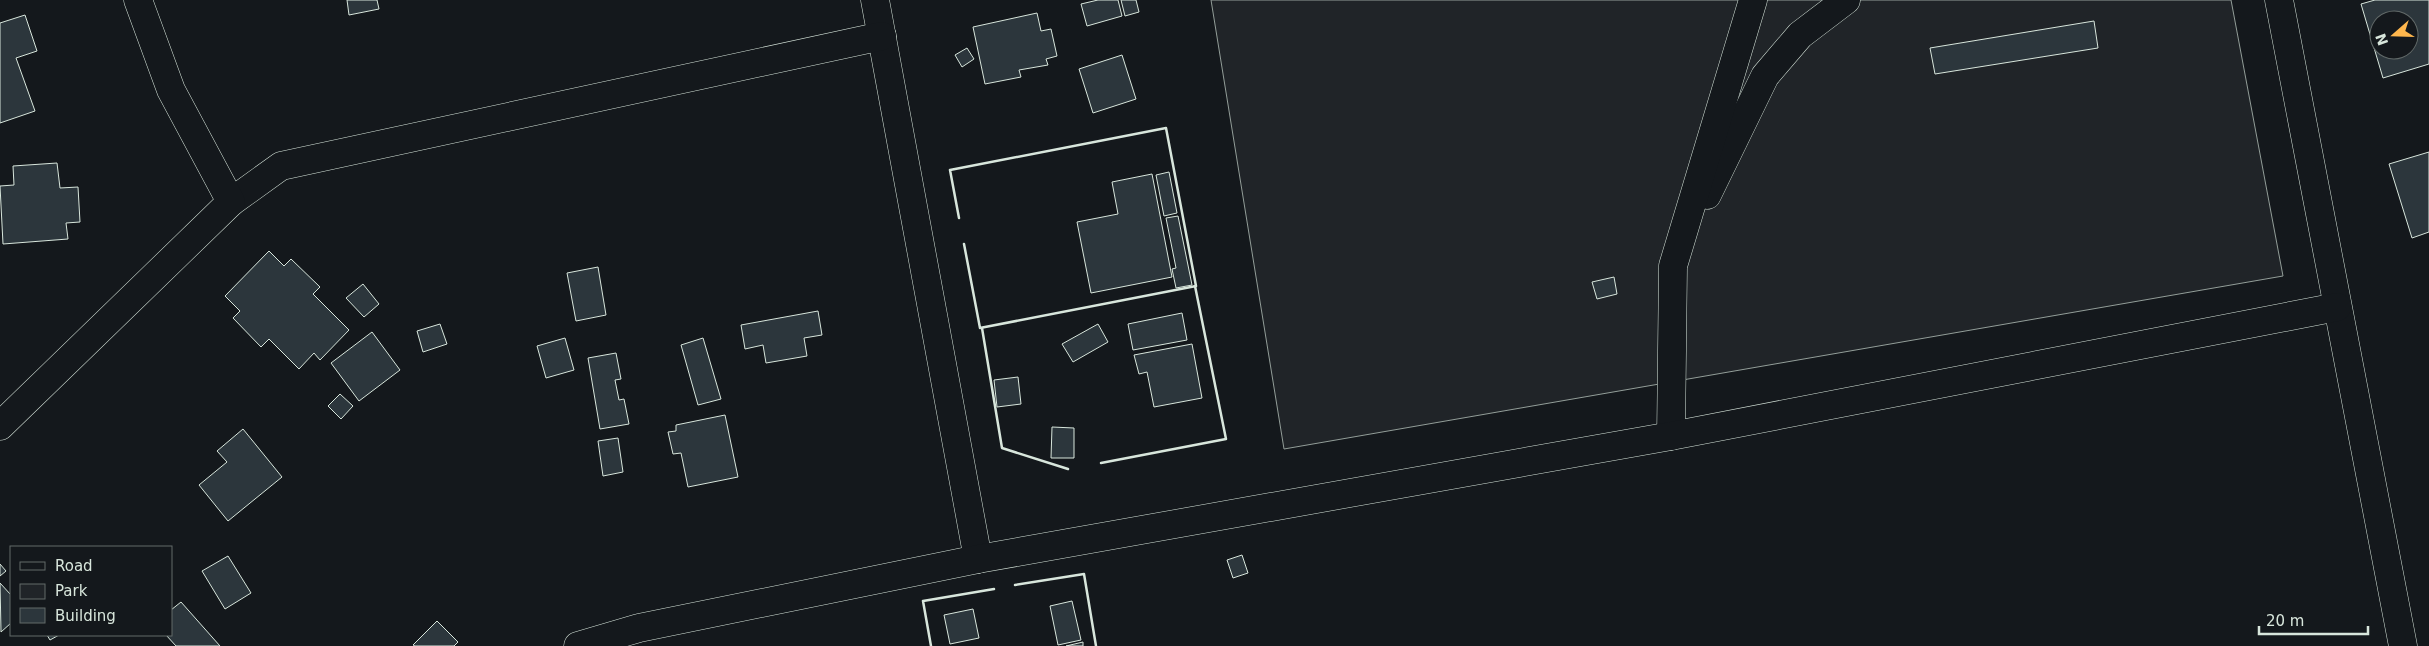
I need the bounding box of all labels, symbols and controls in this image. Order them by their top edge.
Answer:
north arrow [2369,10,2419,60]
text: N [2372,31,2391,48]
legend [10,546,172,636]
text: Road [55,557,93,575]
text: Park [55,582,88,600]
scale bar [2259,604,2368,636]
text: Building [55,607,116,625]
text: 20 m [2266,612,2304,630]

